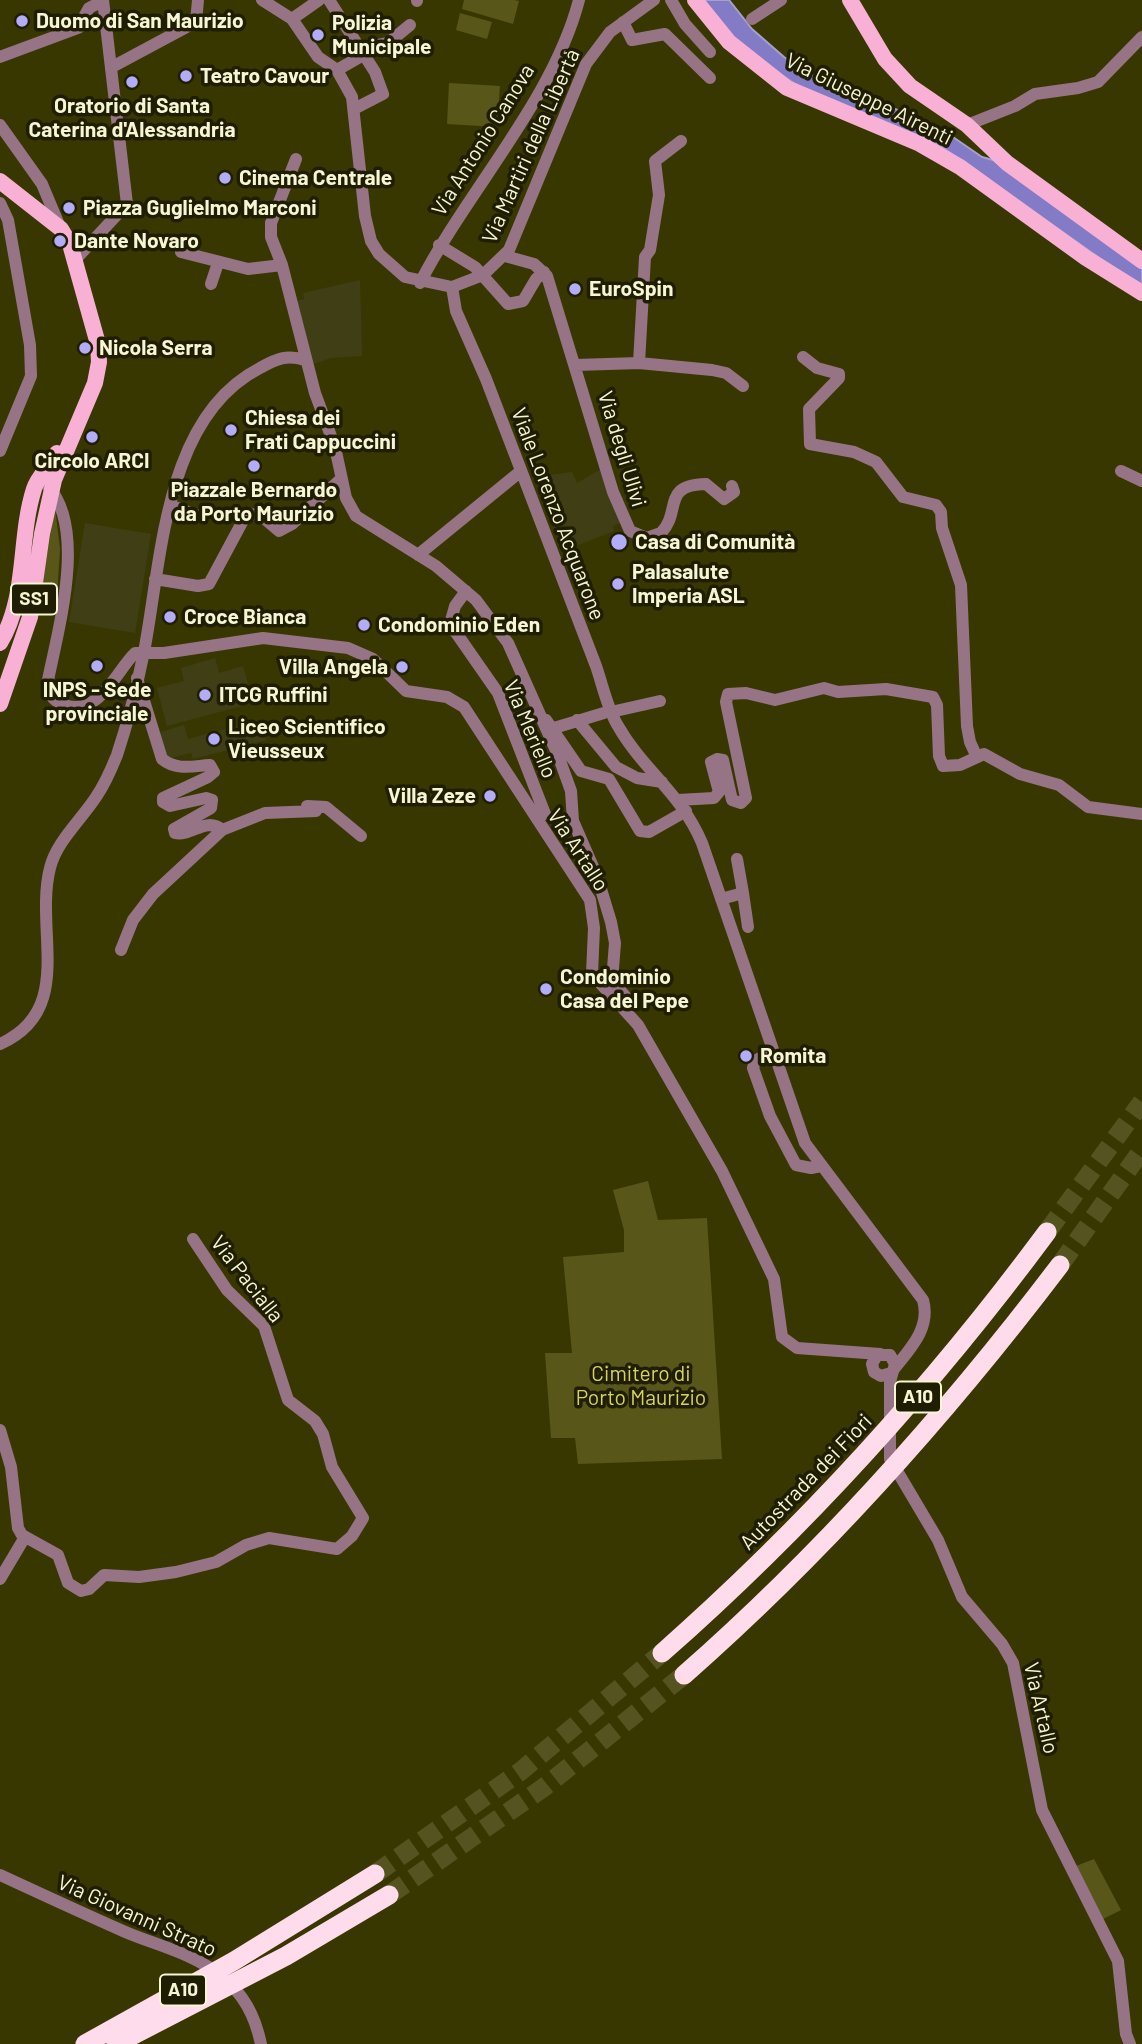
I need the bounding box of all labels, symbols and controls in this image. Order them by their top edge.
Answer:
place label: Duomo di San Maurizio [36,8,244,34]
place label: Polizia Municipale [332,10,432,60]
marker: Duomo di San Maurizio [14,13,30,29]
marker: Polizia Municipale [310,27,326,43]
street label: Via Martiri della Libertà [477,45,585,247]
street label: Via Giuseppe Airenti [781,48,957,150]
street label: Via Antonio Canova [426,60,540,220]
place label: Teatro Cavour [200,63,329,89]
marker: Teatro Cavour [178,68,194,84]
marker: Oratorio di Santa Caterina d'Alessandria [124,74,140,90]
place label: Oratorio di Santa Caterina d'Alessandria [29,93,235,143]
place label: Cinema Centrale [239,165,392,191]
marker: Cinema Centrale [217,170,233,186]
place label: Piazza Guglielmo Marconi [83,195,317,221]
marker: Piazza Guglielmo Marconi [61,200,77,216]
place label: Dante Novaro [74,228,199,254]
marker: Dante Novaro [52,233,68,249]
place label: EuroSpin [589,276,673,302]
marker: EuroSpin [567,281,583,297]
place label: Nicola Serra [99,335,213,361]
marker: Nicola Serra [77,340,93,356]
street label: Via degli Ulivi [592,388,652,510]
street label: Viale Lorenzo Acquarone [506,404,610,624]
place label: Chiesa dei Frati Cappuccini [245,405,396,455]
marker: Chiesa dei Frati Cappuccini [223,422,239,438]
marker: Circolo ARCI [84,429,100,445]
place label: Circolo ARCI [34,448,150,474]
marker: Piazzale Bernardo da Porto Maurizio [246,458,262,474]
place label: Piazzale Bernardo da Porto Maurizio [171,477,337,527]
place label: Casa di Comunità [635,529,795,555]
marker: Casa di Comunità [609,532,629,552]
place label: Palasalute Imperia ASL [632,559,745,609]
marker: Palasalute Imperia ASL [610,576,626,592]
road number: SS1 [11,584,57,614]
place label: Croce Bianca [184,604,306,630]
marker: Croce Bianca [162,609,178,625]
place label: Condominio Eden [378,612,540,638]
marker: Condominio Eden [356,617,372,633]
place label: Villa Angela [279,654,388,680]
marker: INPS - Sede provinciale [89,658,105,674]
marker: Villa Angela [394,659,410,675]
street label: Via Meriello [498,676,562,782]
place label: INPS - Sede provinciale [43,677,151,727]
place label: ITCG Ruffini [219,682,328,708]
marker: ITCG Ruffini [197,687,213,703]
place label: Liceo Scientifico Vieusseux [228,714,386,764]
marker: Liceo Scientifico Vieusseux [206,731,222,747]
place label: Villa Zeze [388,783,476,809]
marker: Villa Zeze [482,788,498,804]
street label: Via Artallo [542,804,614,896]
place label: Condominio Casa del Pepe [560,964,689,1014]
marker: Condominio Casa del Pepe [538,981,554,997]
place label: Romita [760,1043,826,1069]
marker: Romita [738,1048,754,1064]
street label: Via Pacialla [205,1231,289,1327]
park label: Cimitero di Porto Maurizio [576,1361,706,1411]
road number: A10 [895,1382,941,1413]
street label: Autostrada dei Fiori [735,1409,877,1555]
street label: Via Artallo [1018,1660,1064,1756]
street label: Via Giovanni Strato [54,1870,220,1962]
road number: A10 [160,1974,206,2006]

